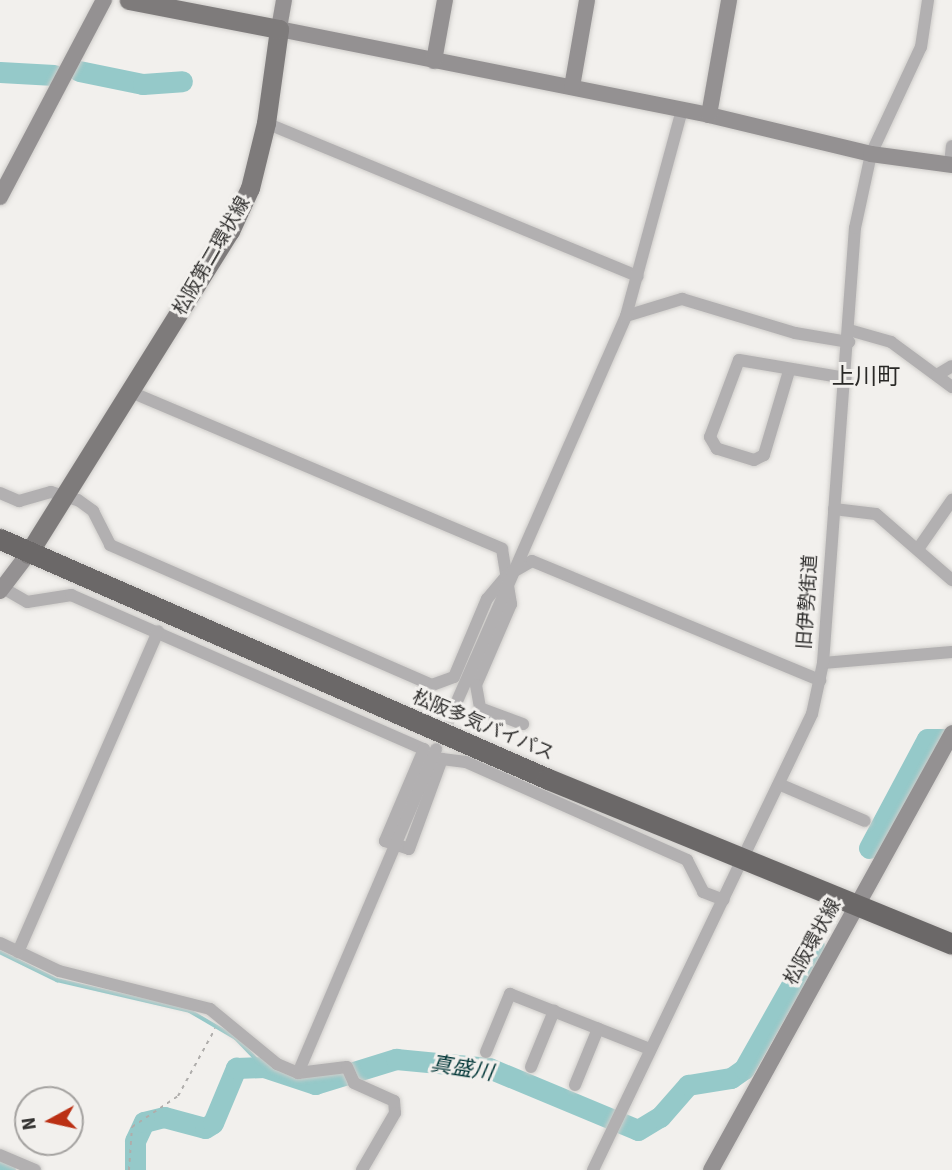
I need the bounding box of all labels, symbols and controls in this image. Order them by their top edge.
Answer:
street label: 松阪第二環状線 [169,193,255,319]
district label: 上川町 [832,363,900,391]
street label: 旧伊勢街道 [793,554,823,650]
street label: 松阪多気バイパス [409,686,557,766]
street label: 松阪環状線 [780,895,846,989]
water label: 真盛川 [429,1051,495,1085]
north arrow [14,1086,84,1156]
text: N [15,1116,44,1132]

